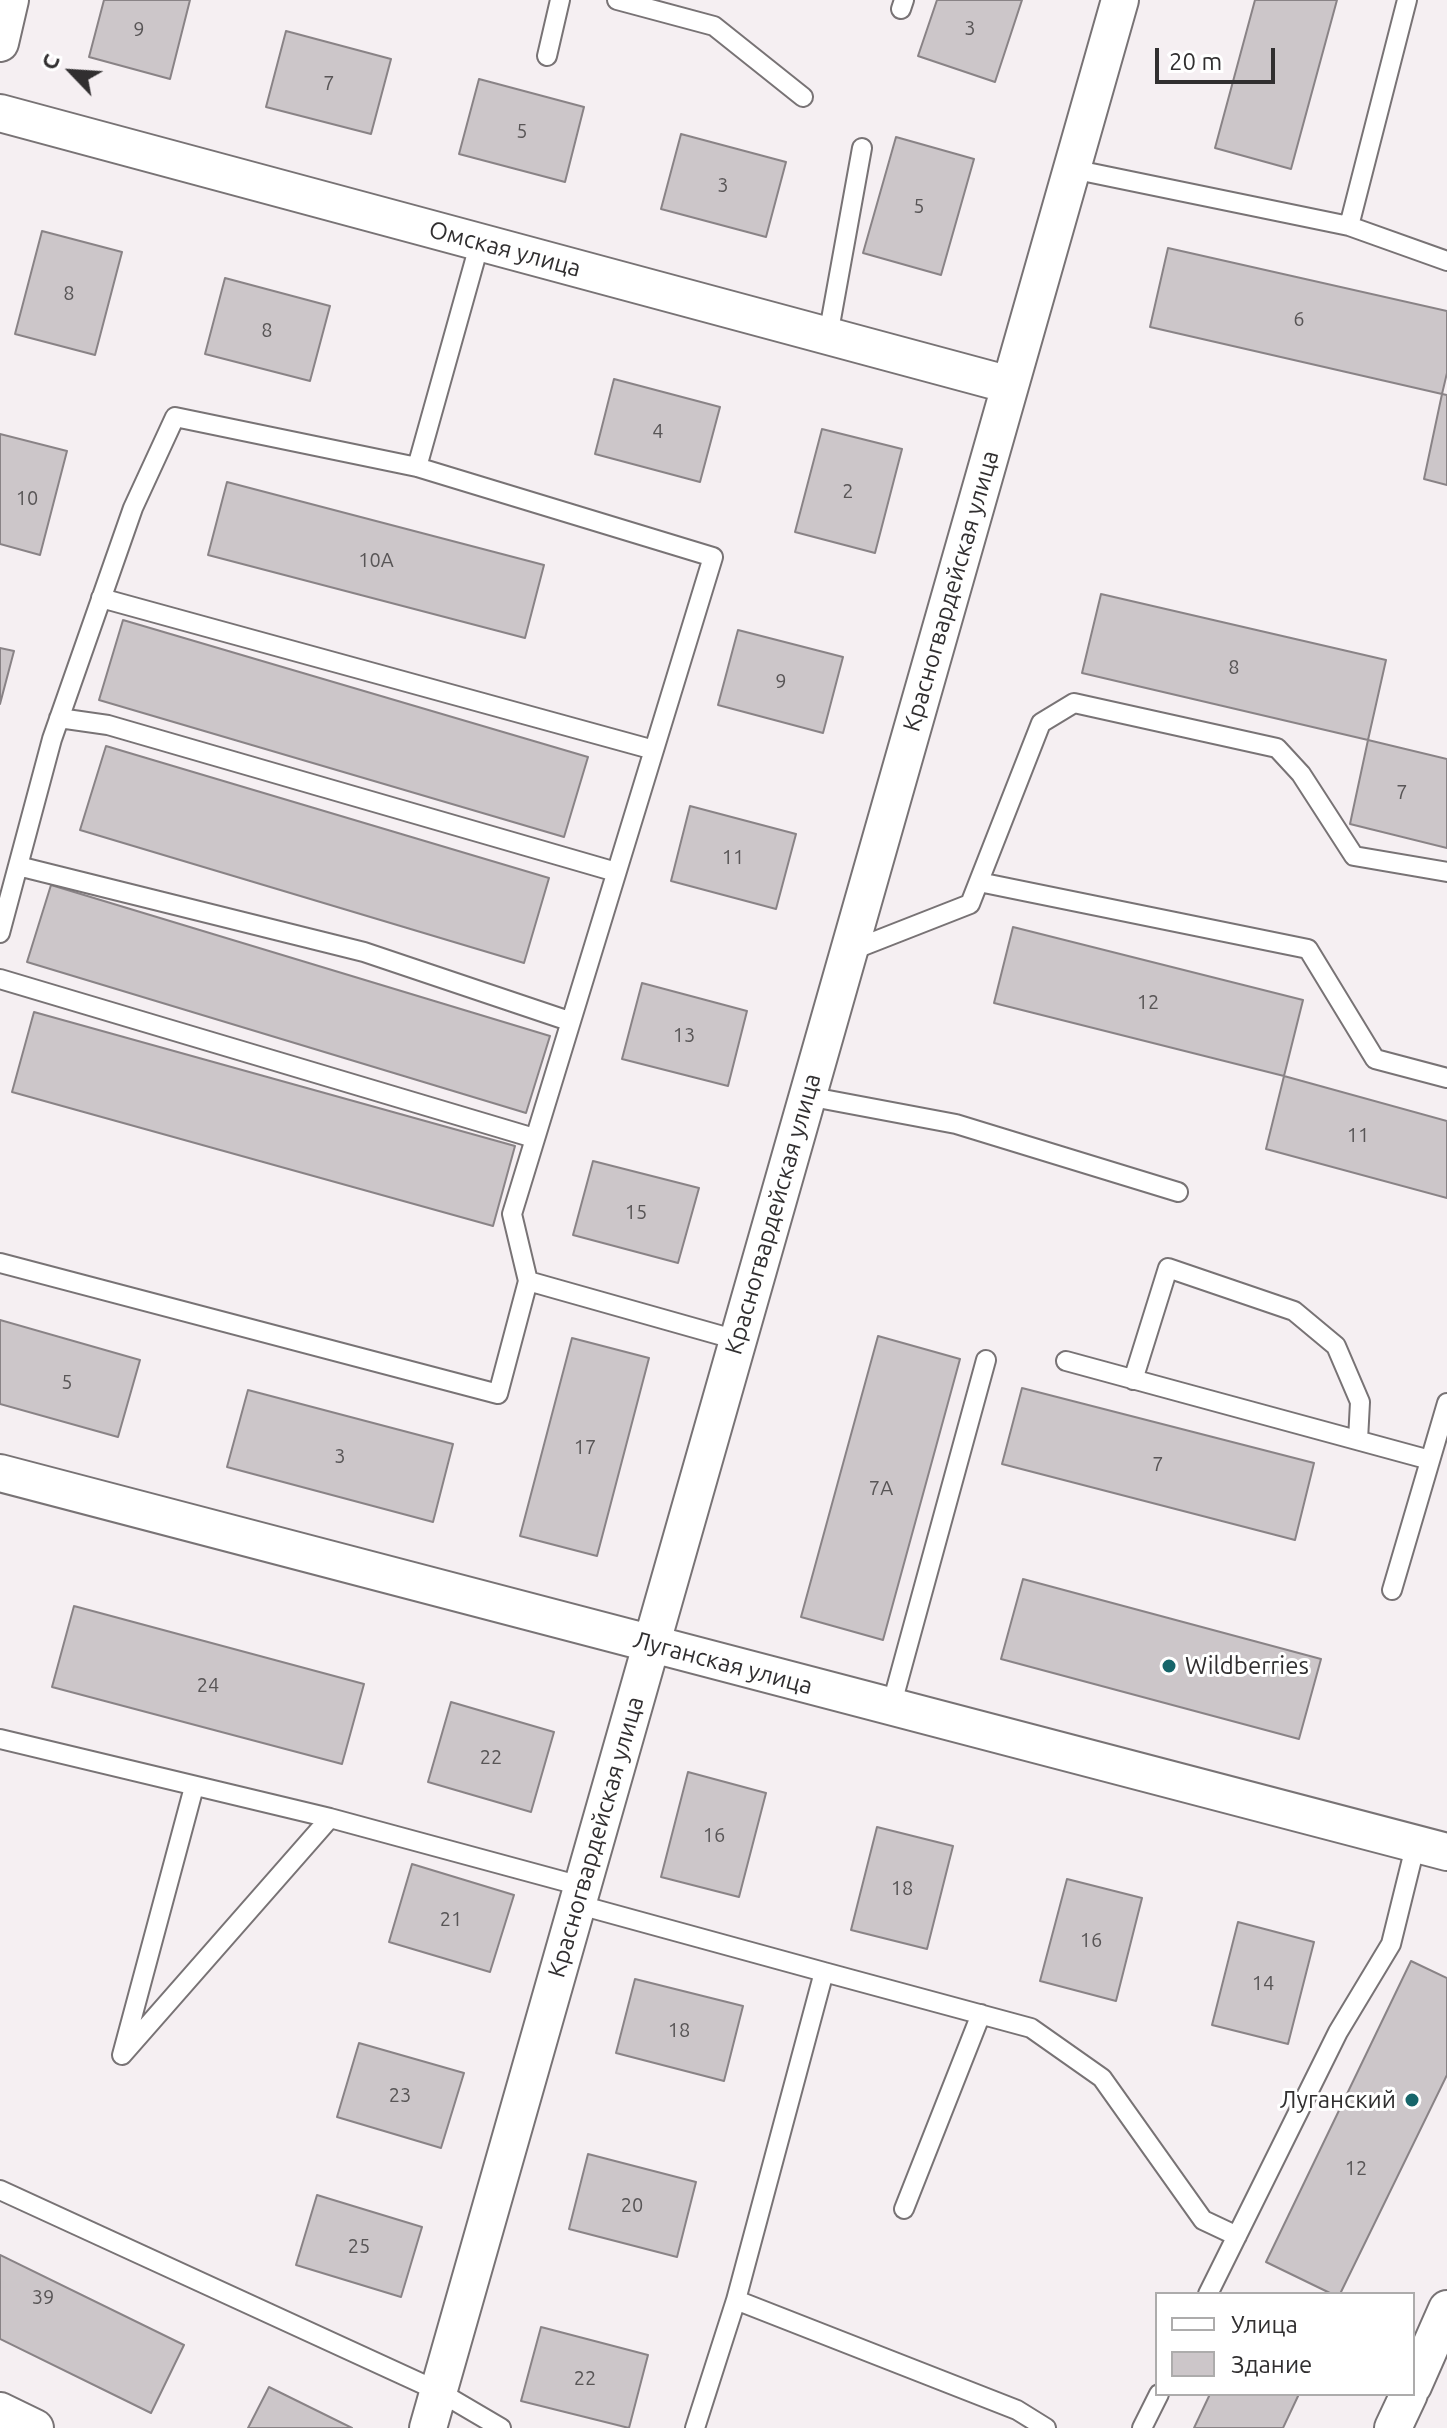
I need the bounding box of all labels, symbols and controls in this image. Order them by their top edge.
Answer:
house number: 3 [964,16,976,40]
house number: 9 [133,17,145,41]
north arrow [32,32,112,112]
scale bar [1159,32,1279,82]
text: 20 m [1169,48,1222,75]
text: С [35,50,64,73]
house number: 7 [323,71,335,95]
house number: 5 [516,119,528,143]
house number: 3 [717,173,729,197]
house number: 5 [913,194,925,218]
street label: Омская улица [426,215,584,283]
house number: 8 [63,281,75,305]
house number: 6 [1293,307,1305,331]
house number: 8 [261,318,273,342]
house number: 4 [652,419,664,443]
street label: Красногвардейская улица [897,447,1005,735]
house number: 2 [842,479,854,503]
house number: 10 [16,486,38,510]
house number: 10А [358,548,394,572]
house number: 8 [1228,655,1240,679]
house number: 9 [775,669,787,693]
house number: 7 [1396,780,1408,804]
house number: 11 [722,845,744,869]
house number: 12 [1137,990,1159,1014]
house number: 13 [673,1023,695,1047]
street label: Красногвардейская улица [719,1070,827,1358]
house number: 11 [1347,1123,1369,1147]
house number: 15 [625,1200,647,1224]
house number: 5 [61,1370,73,1394]
house number: 17 [574,1435,596,1459]
house number: 3 [334,1444,346,1468]
house number: 7 [1152,1452,1164,1476]
house number: 7А [869,1476,893,1500]
street label: Луганская улица [630,1625,816,1701]
place label: Wildberries [1185,1652,1309,1680]
marker: Wildberries [1160,1657,1178,1675]
house number: 24 [197,1673,219,1697]
street label: Красногвардейская улица [542,1693,650,1981]
house number: 22 [480,1745,502,1769]
house number: 16 [703,1823,725,1847]
house number: 18 [891,1876,913,1900]
house number: 21 [440,1907,462,1931]
house number: 16 [1080,1928,1102,1952]
house number: 14 [1252,1971,1274,1995]
house number: 18 [668,2018,690,2042]
house number: 23 [389,2083,411,2107]
place label: Луганский [1280,2086,1396,2114]
marker: Луганский [1403,2091,1421,2109]
house number: 12 [1345,2156,1367,2180]
house number: 20 [621,2193,643,2217]
house number: 25 [348,2234,370,2258]
house number: 39 [32,2285,54,2309]
legend [1155,2292,1415,2396]
text: Улица [1231,2311,1298,2338]
text: Здание [1231,2351,1312,2378]
house number: 22 [574,2366,596,2390]

